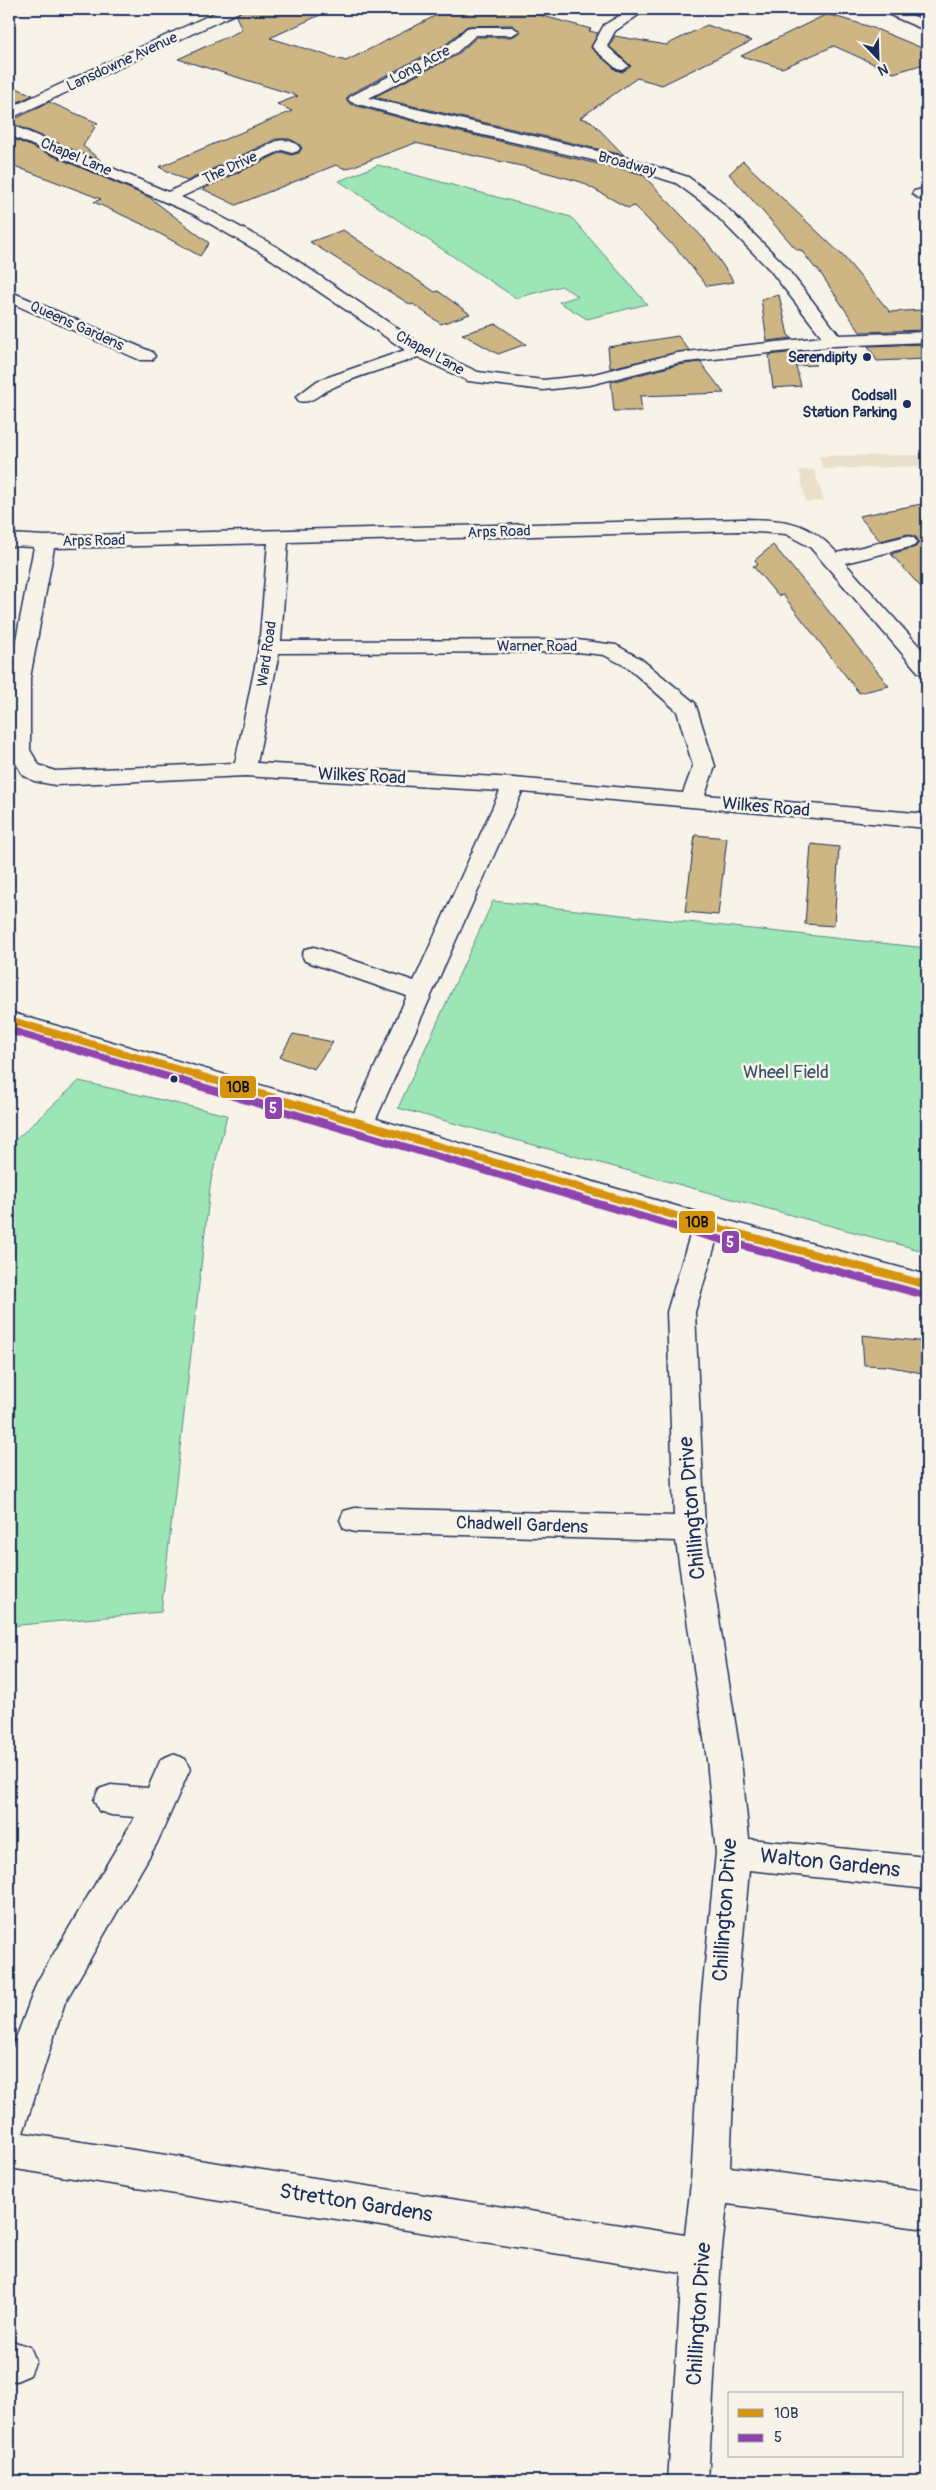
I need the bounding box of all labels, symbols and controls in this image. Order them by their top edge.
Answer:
street label: Lansdowne Avenue [64,28,181,96]
north arrow [854,32,904,82]
street label: Long Acre [387,41,454,89]
text: N [875,60,891,79]
street label: Chapel Lane [38,134,115,181]
street label: The Drive [200,147,261,189]
street label: Broadway [596,147,659,181]
street label: Queens Gardens [27,297,127,355]
street label: Chapel Lane [392,326,468,380]
place label: Serendipity [788,348,858,367]
marker: Serendipity [861,351,873,363]
place label: Codsall Station Parking [802,386,897,422]
marker: Codsall Station Parking [901,398,913,410]
street label: Arps Road [467,521,531,543]
street label: Arps Road [62,531,126,551]
street label: Ward Road [253,620,281,688]
street label: Warner Road [497,637,577,656]
street label: Wilkes Road [317,762,407,790]
street label: Wilkes Road [721,792,811,822]
park label: Wheel Field [743,1061,829,1084]
unlabelled marker [169,1074,179,1084]
line badge: 10B [219,1075,257,1099]
text: 10B [227,1079,250,1096]
line badge: 5 [264,1096,283,1120]
text: 5 [269,1100,277,1117]
line badge: 10B [678,1210,716,1234]
text: 10B [686,1214,709,1231]
line badge: 5 [721,1230,740,1254]
text: 5 [726,1234,734,1251]
street label: Chillington Drive [672,1435,712,1581]
street label: Chadwell Gardens [456,1511,588,1539]
street label: Chillington Drive [707,1837,744,1983]
street label: Walton Gardens [759,1842,902,1884]
street label: Stretton Gardens [278,2178,435,2229]
street label: Chillington Drive [681,2241,718,2387]
legend [728,2392,904,2458]
text: 10B [774,2404,799,2423]
text: 5 [774,2428,782,2447]

